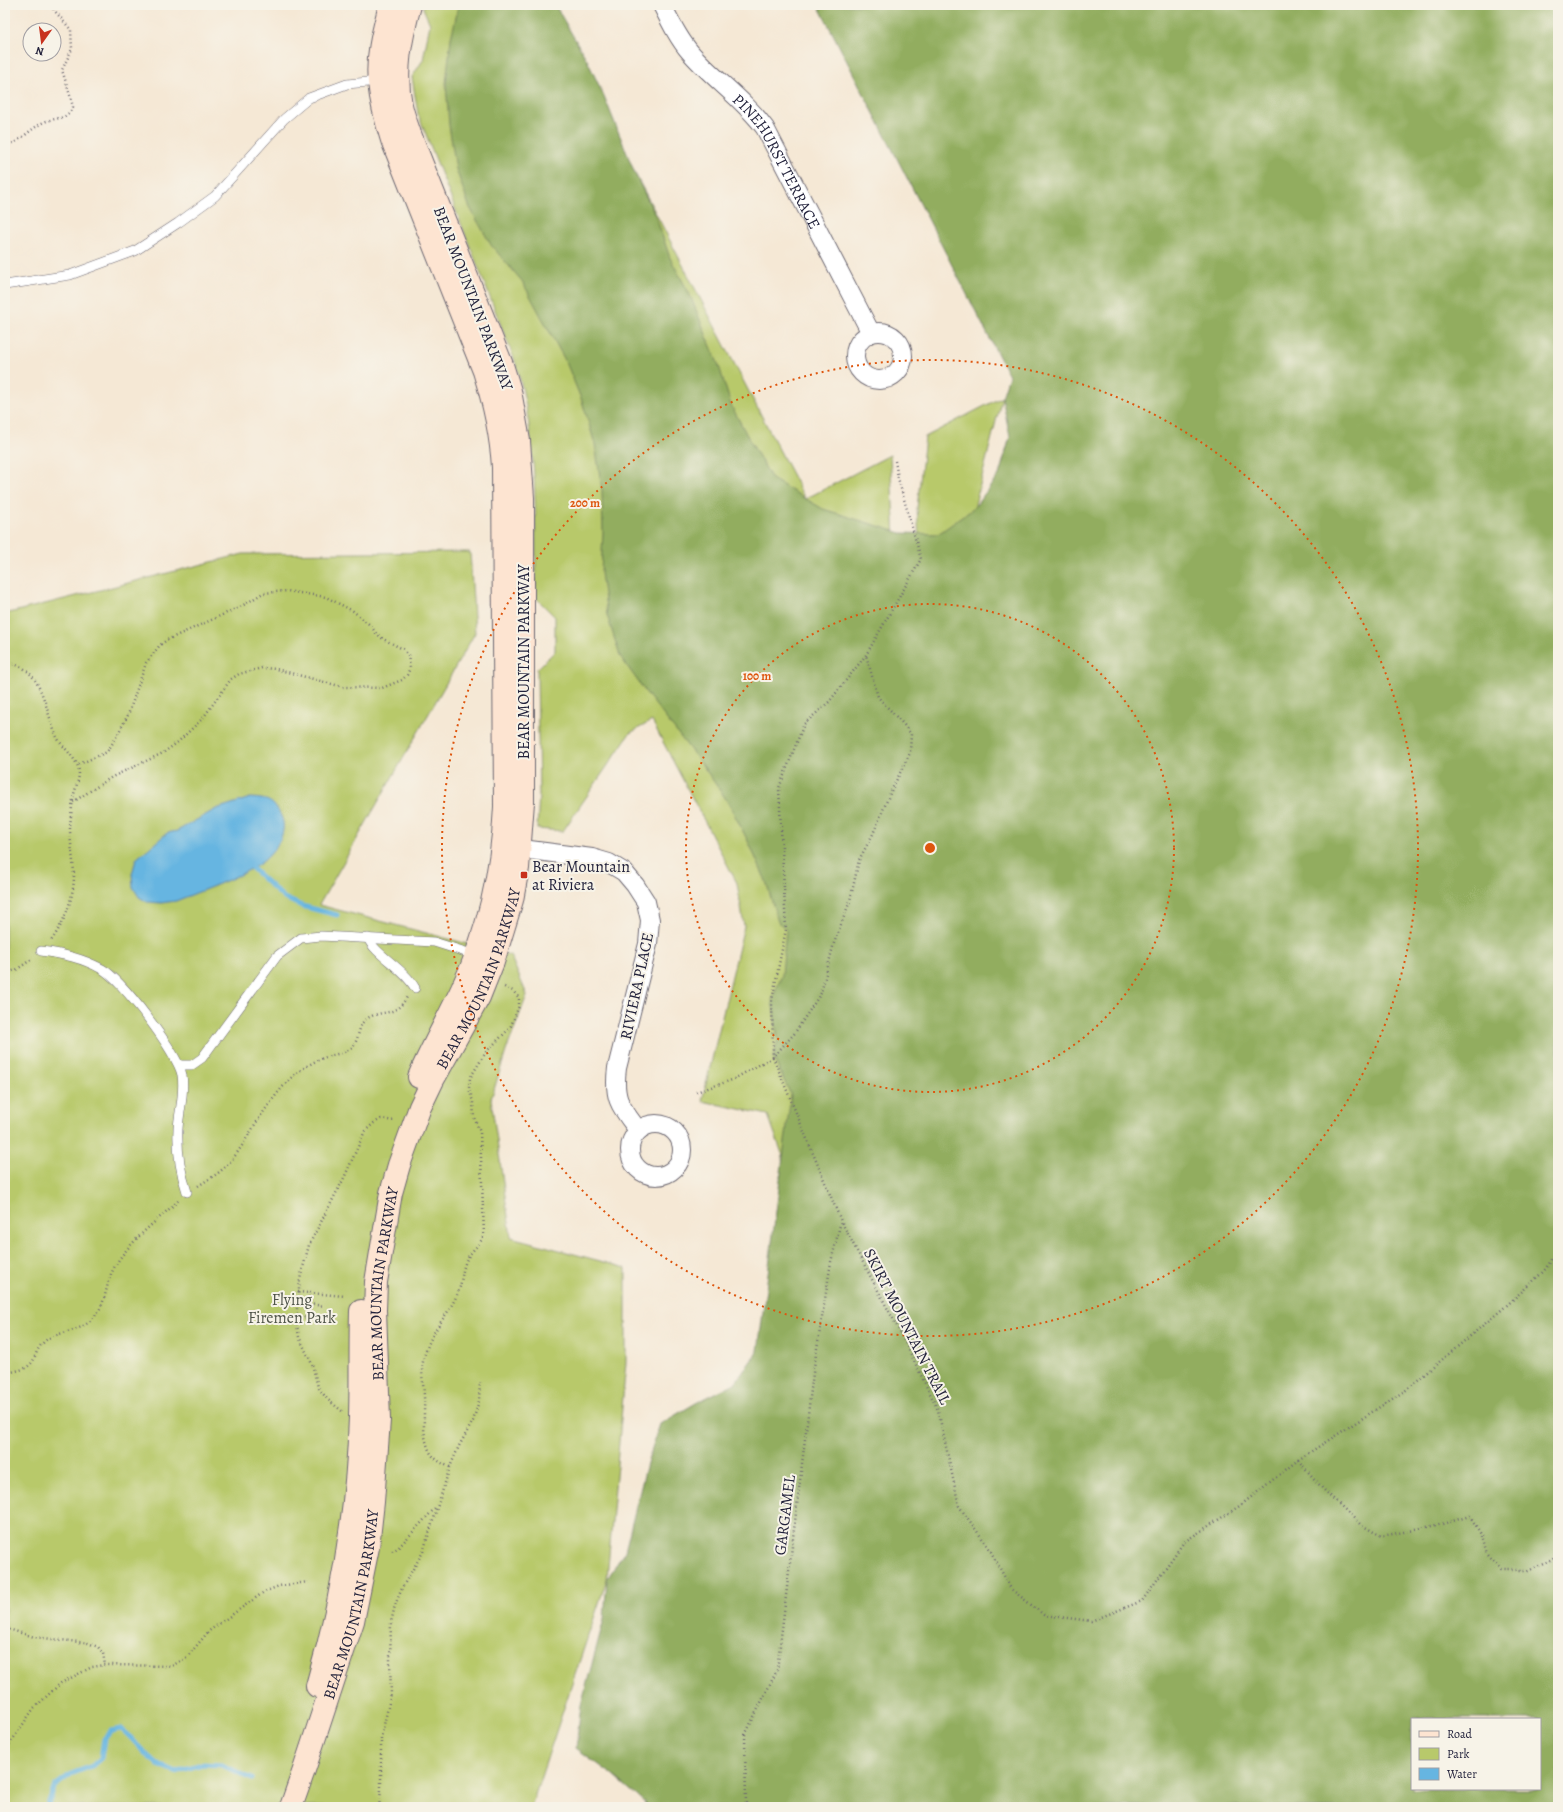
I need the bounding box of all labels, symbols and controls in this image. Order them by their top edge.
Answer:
north arrow [22,22,62,62]
text: N [34,43,45,59]
street label: PINEHURST TERRACE [727,89,825,233]
street label: BEAR MOUNTAIN PARKWAY [428,203,518,394]
text: 200 m [570,495,600,511]
street label: BEAR MOUNTAIN PARKWAY [513,564,535,760]
text: 100 m [743,668,771,684]
centre of rings [923,841,937,855]
place label: Bear Mountain at Riviera [532,856,630,896]
marker: Bear Mountain at Riviera [519,870,529,880]
street label: BEAR MOUNTAIN PARKWAY [431,886,526,1073]
street label: RIVIERA PLACE [615,931,659,1042]
street label: BEAR MOUNTAIN PARKWAY [365,1184,404,1381]
street label: SKIRT MOUNTAIN TRAIL [858,1245,956,1409]
park label: Flying Firemen Park [248,1289,336,1329]
street label: GARGAMEL [769,1473,801,1557]
street label: BEAR MOUNTAIN PARKWAY [318,1508,384,1702]
legend [1411,1718,1541,1790]
text: Road [1447,1726,1473,1742]
text: Park [1447,1746,1470,1762]
text: Water [1446,1766,1477,1782]

